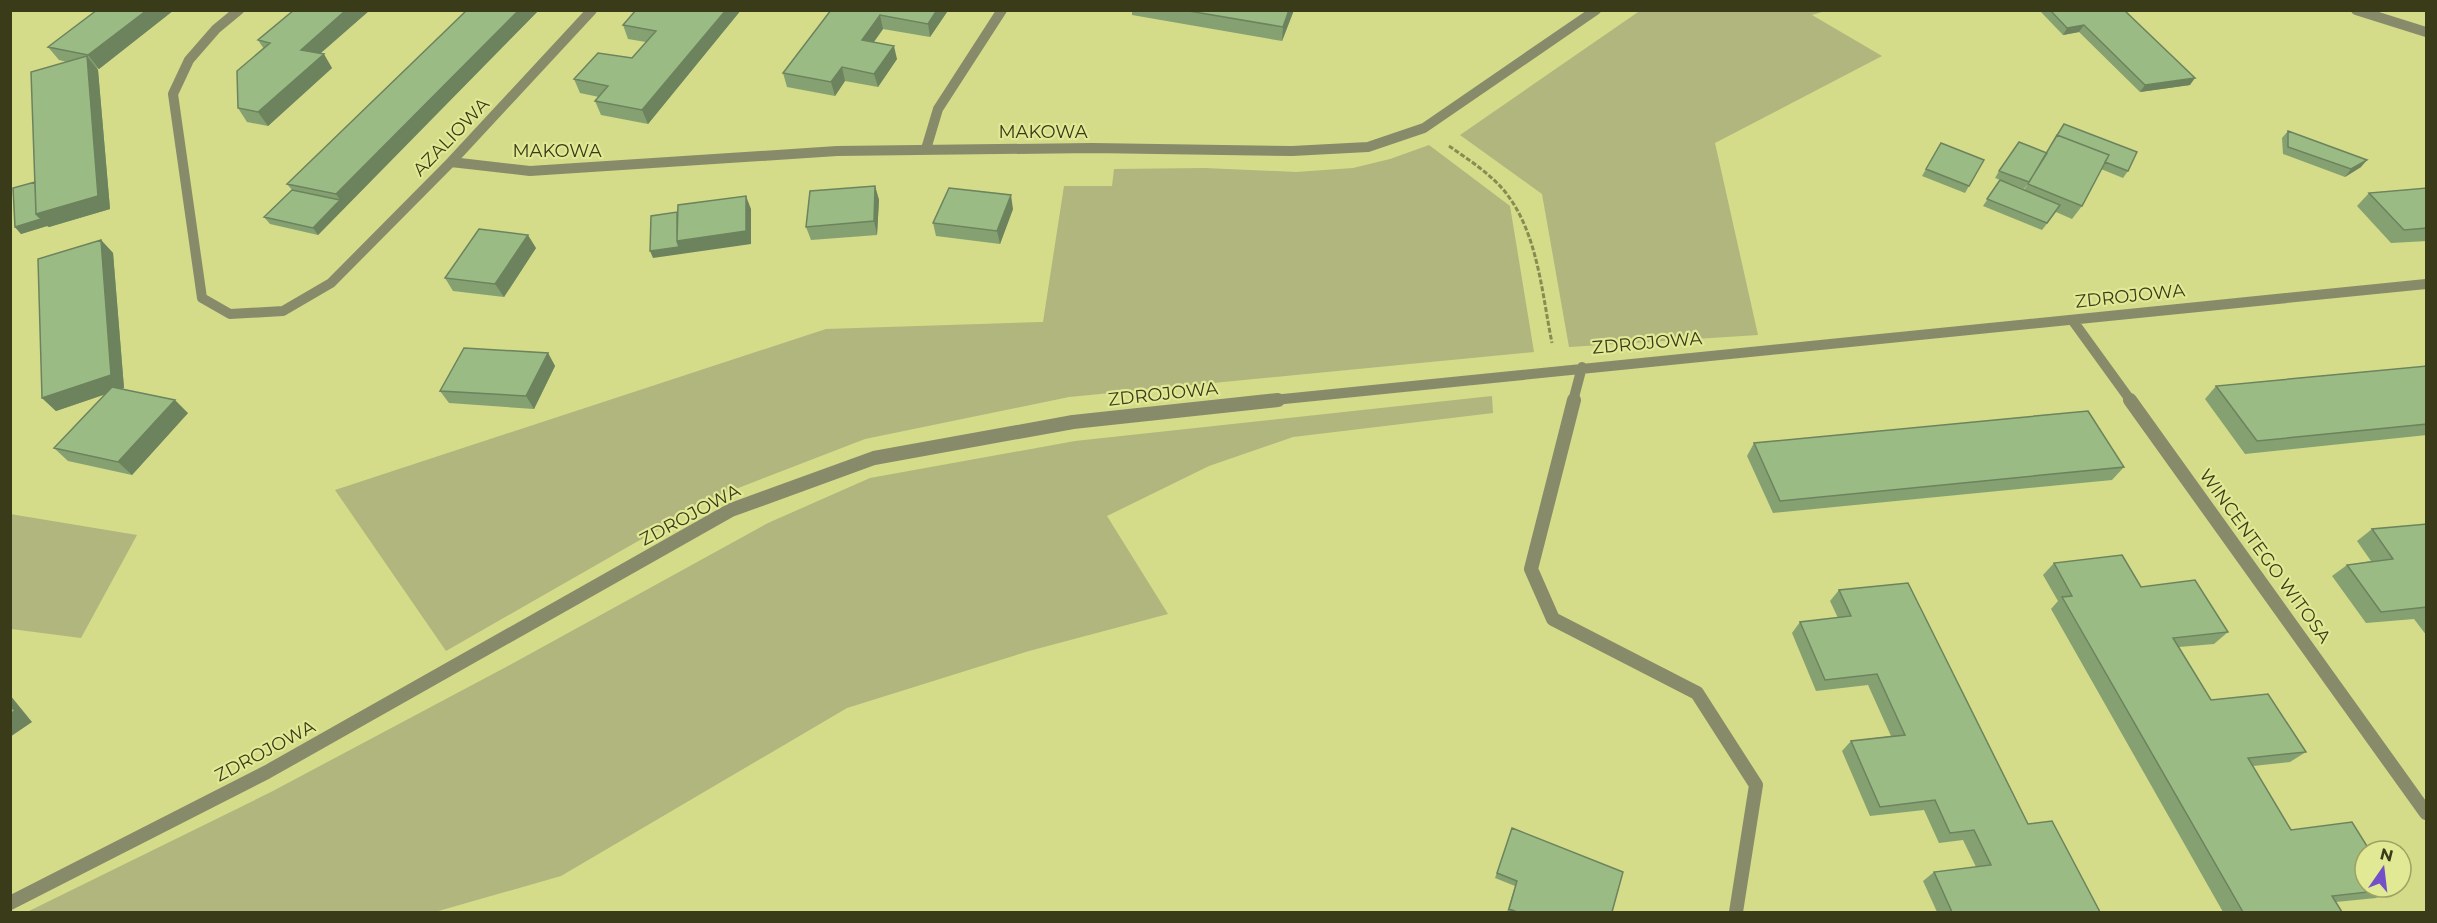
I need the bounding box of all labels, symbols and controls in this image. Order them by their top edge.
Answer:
street label: AZALIOWA [408,93,494,181]
street label: MAKOWA [998,121,1088,143]
street label: MAKOWA [512,140,602,162]
street label: ZDROJOWA [2074,279,2186,313]
street label: ZDROJOWA [1591,327,1703,359]
street label: ZDROJOWA [1107,377,1219,411]
street label: WINCENTEGO WITOSA [2194,465,2336,647]
street label: ZDROJOWA [636,479,744,551]
street label: ZDROJOWA [211,715,319,787]
north arrow [2353,839,2413,899]
text: N [2378,844,2395,866]

